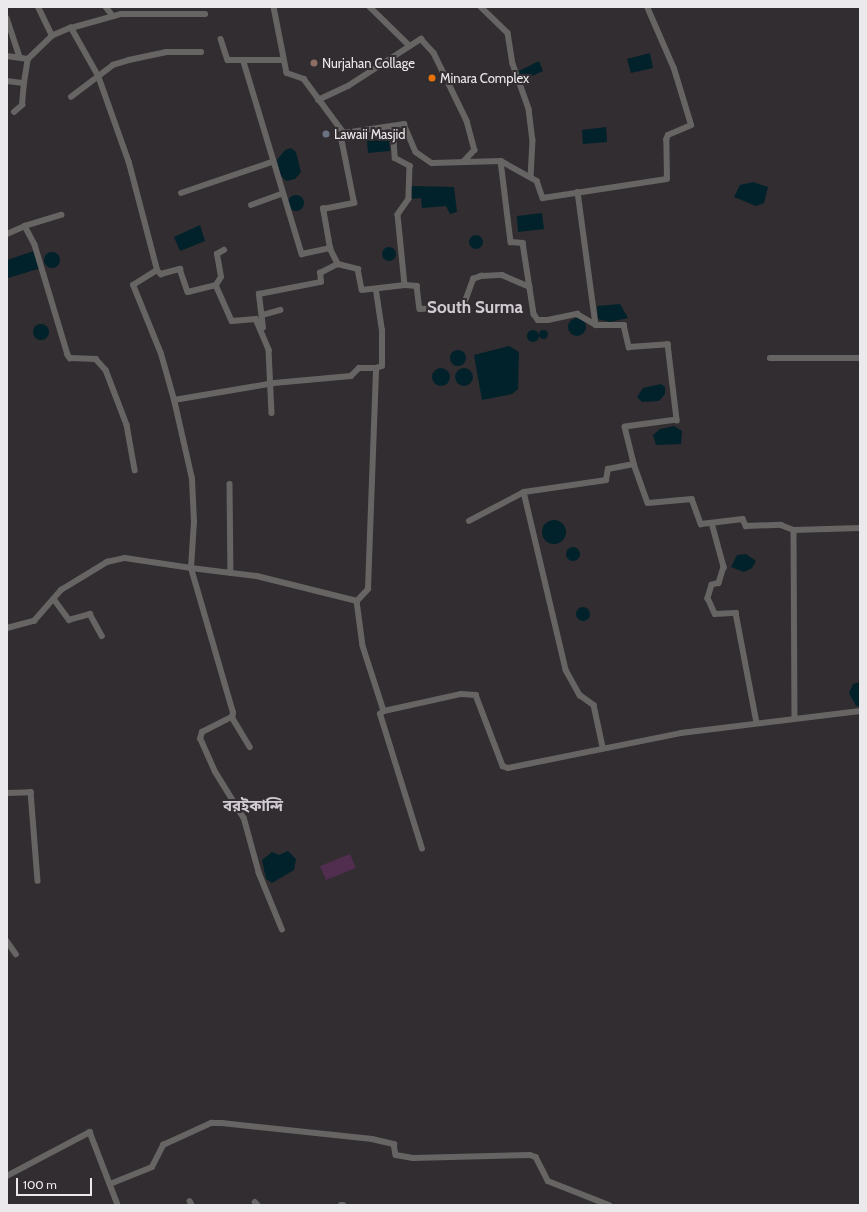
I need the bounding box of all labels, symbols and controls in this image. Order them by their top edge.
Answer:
place label: Nurjahan Collage [322,55,415,71]
marker: Nurjahan Collage [309,58,319,68]
place label: Minara Complex [440,70,529,86]
marker: Minara Complex [427,73,437,83]
place label: Lawaii Masjid [334,126,405,142]
marker: Lawaii Masjid [321,129,331,139]
district label: South Surma [427,298,523,318]
district label: বরইকান্দি [223,798,283,816]
scale bar [18,1170,94,1196]
text: 100 m [23,1177,57,1192]

